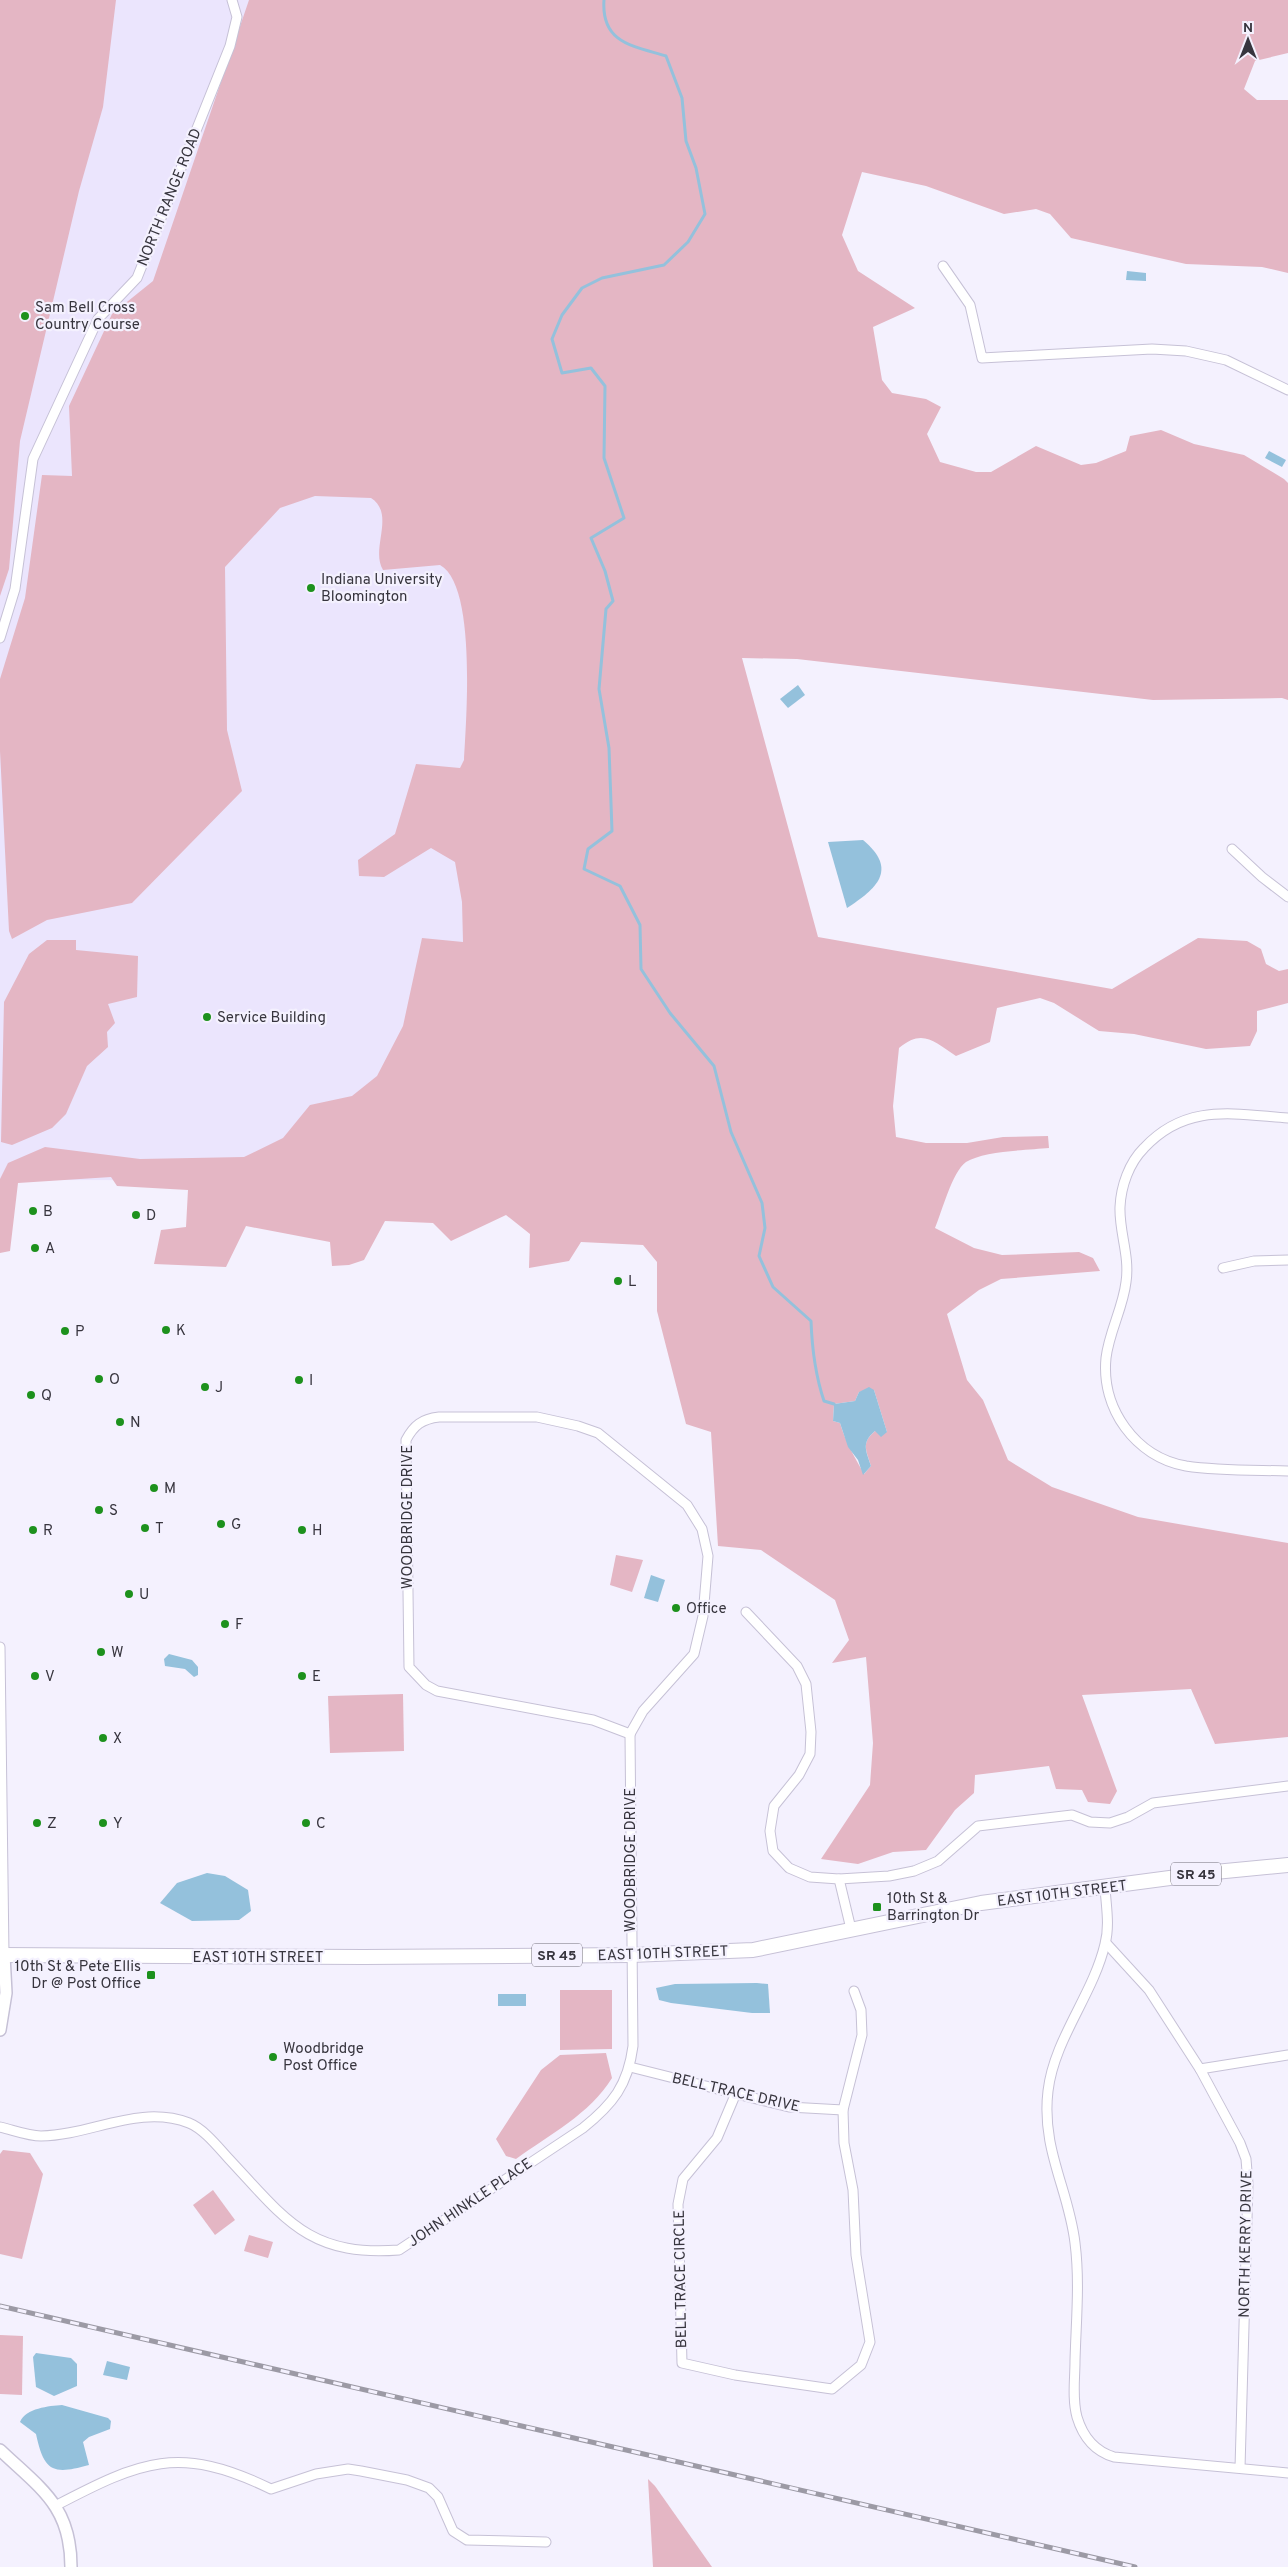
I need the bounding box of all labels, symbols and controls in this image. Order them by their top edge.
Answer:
north arrow [1223,15,1273,65]
text: N [1243,20,1253,37]
street label: NORTH RANGE ROAD [134,126,207,269]
place label: Sam Bell Cross Country Course [35,299,140,335]
marker: Sam Bell Cross Country Course [19,310,31,322]
place label: Indiana University Bloomington [321,571,443,607]
marker: Indiana University Bloomington [305,582,317,594]
place label: Service Building [217,1009,326,1028]
marker: Service Building [201,1011,213,1023]
place label: B [43,1203,53,1222]
marker: B [27,1205,39,1217]
place label: D [146,1207,156,1226]
marker: D [130,1209,142,1221]
place label: A [45,1240,55,1259]
marker: A [29,1242,41,1254]
place label: L [628,1273,636,1292]
marker: L [612,1275,624,1287]
place label: K [176,1322,186,1341]
place label: P [75,1323,84,1342]
marker: K [160,1324,172,1336]
marker: P [59,1325,71,1337]
place label: O [109,1371,120,1390]
place label: I [309,1372,313,1391]
marker: O [93,1373,105,1385]
marker: I [293,1374,305,1386]
place label: J [215,1379,223,1398]
marker: J [199,1381,211,1393]
place label: Q [41,1387,52,1406]
marker: Q [25,1389,37,1401]
place label: N [130,1414,141,1433]
marker: N [114,1416,126,1428]
street label: WOODBRIDGE DRIVE [399,1445,418,1589]
place label: M [164,1480,176,1499]
marker: M [148,1482,160,1494]
place label: S [109,1502,118,1521]
marker: S [93,1504,105,1516]
place label: G [231,1516,241,1535]
marker: G [215,1518,227,1530]
place label: T [155,1520,164,1539]
place label: R [43,1522,53,1541]
marker: T [139,1522,151,1534]
place label: H [312,1522,323,1541]
marker: R [27,1524,39,1536]
marker: H [296,1524,308,1536]
place label: U [139,1586,149,1605]
marker: U [123,1588,135,1600]
place label: Office [686,1600,727,1619]
marker: Office [670,1602,682,1614]
place label: F [235,1616,243,1635]
marker: F [219,1618,231,1630]
place label: W [111,1644,124,1663]
marker: W [95,1646,107,1658]
place label: V [45,1668,55,1687]
place label: E [312,1668,321,1687]
marker: V [29,1670,41,1682]
marker: E [296,1670,308,1682]
place label: X [113,1730,122,1749]
marker: X [97,1732,109,1744]
street label: WOODBRIDGE DRIVE [622,1788,641,1932]
place label: Z [47,1815,57,1834]
place label: Y [113,1815,123,1834]
place label: C [316,1815,326,1834]
marker: Z [31,1817,43,1829]
marker: Y [97,1817,109,1829]
marker: C [300,1817,312,1829]
road number: SR 45 [1171,1862,1221,1886]
street label: EAST 10TH STREET [996,1877,1128,1912]
place label: 10th St & Barrington Dr [887,1890,980,1926]
marker: 10th St & Barrington Dr [871,1901,883,1913]
street label: EAST 10TH STREET [597,1943,729,1966]
road number: SR 45 [532,1944,582,1966]
street label: EAST 10TH STREET [193,1949,323,1968]
place label: 10th St & Pete Ellis Dr @ Post Office [15,1958,141,1994]
marker: 10th St & Pete Ellis Dr @ Post Office [145,1969,157,1981]
place label: Woodbridge Post Office [283,2040,364,2076]
marker: Woodbridge Post Office [267,2051,279,2063]
street label: BELL TRACE DRIVE [670,2069,802,2117]
street label: JOHN HINKLE PLACE [405,2155,537,2252]
street label: NORTH KERRY DRIVE [1236,2170,1257,2318]
street label: BELL TRACE CIRCLE [671,2210,692,2348]

